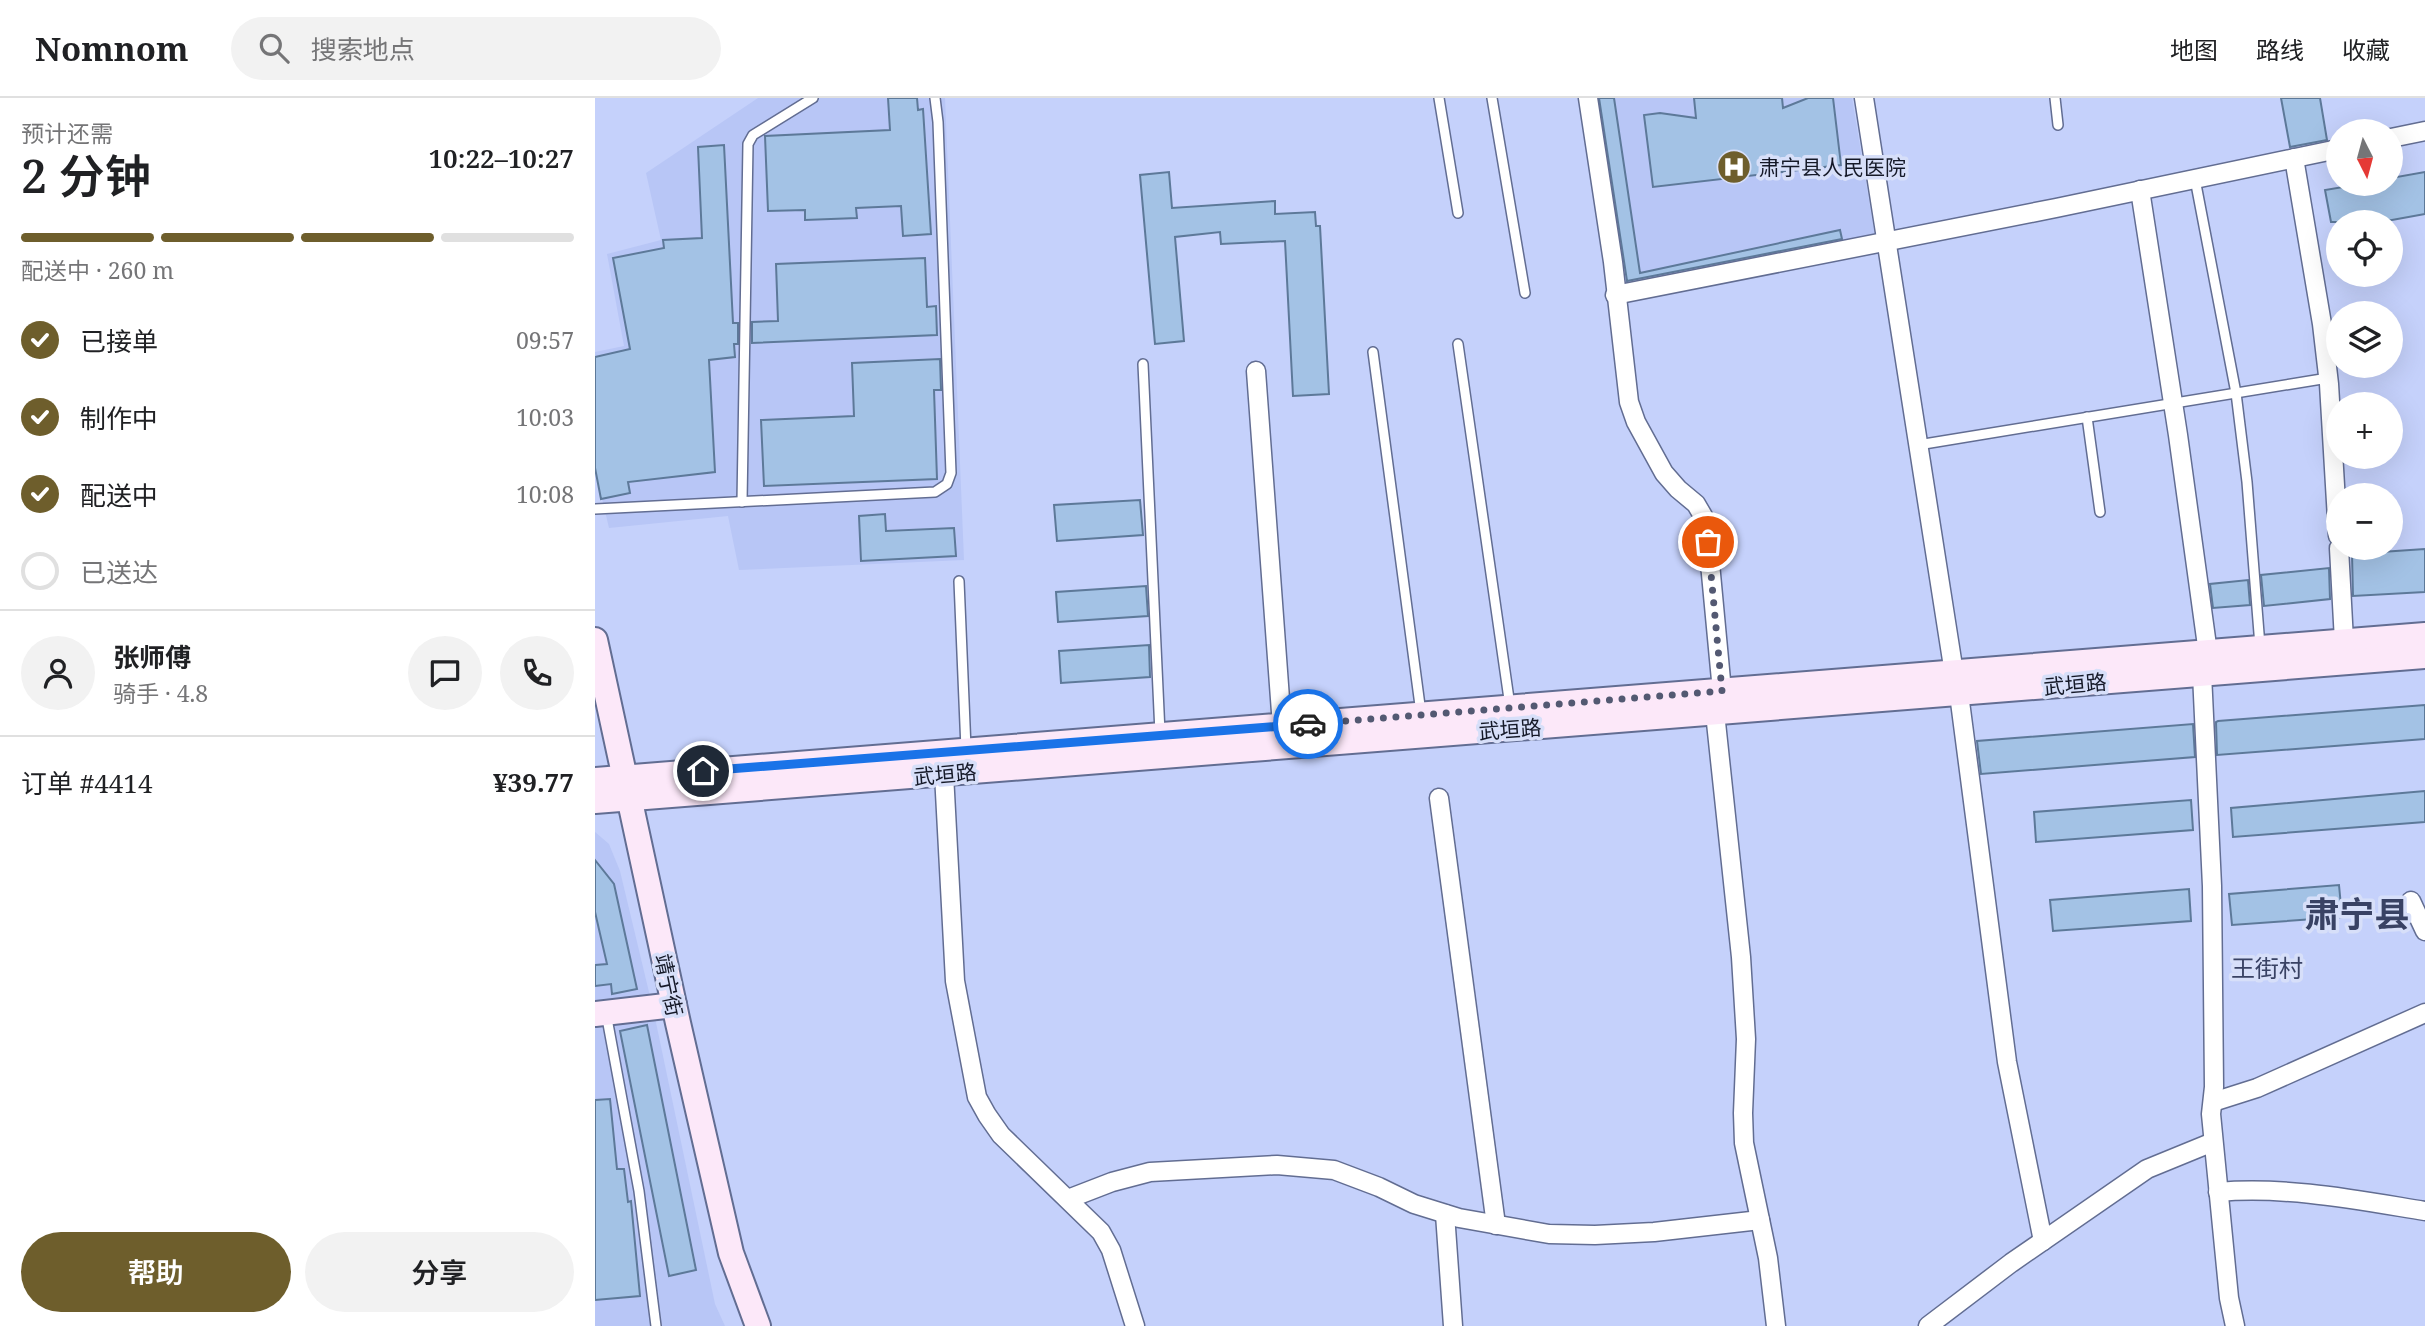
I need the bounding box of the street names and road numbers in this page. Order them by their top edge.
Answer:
street label: 武垣路 [2042,667,2108,701]
street label: 武垣路 [1478,713,1542,745]
street label: 武垣路 [912,757,978,791]
street label: 靖宁街 [649,951,689,1019]

